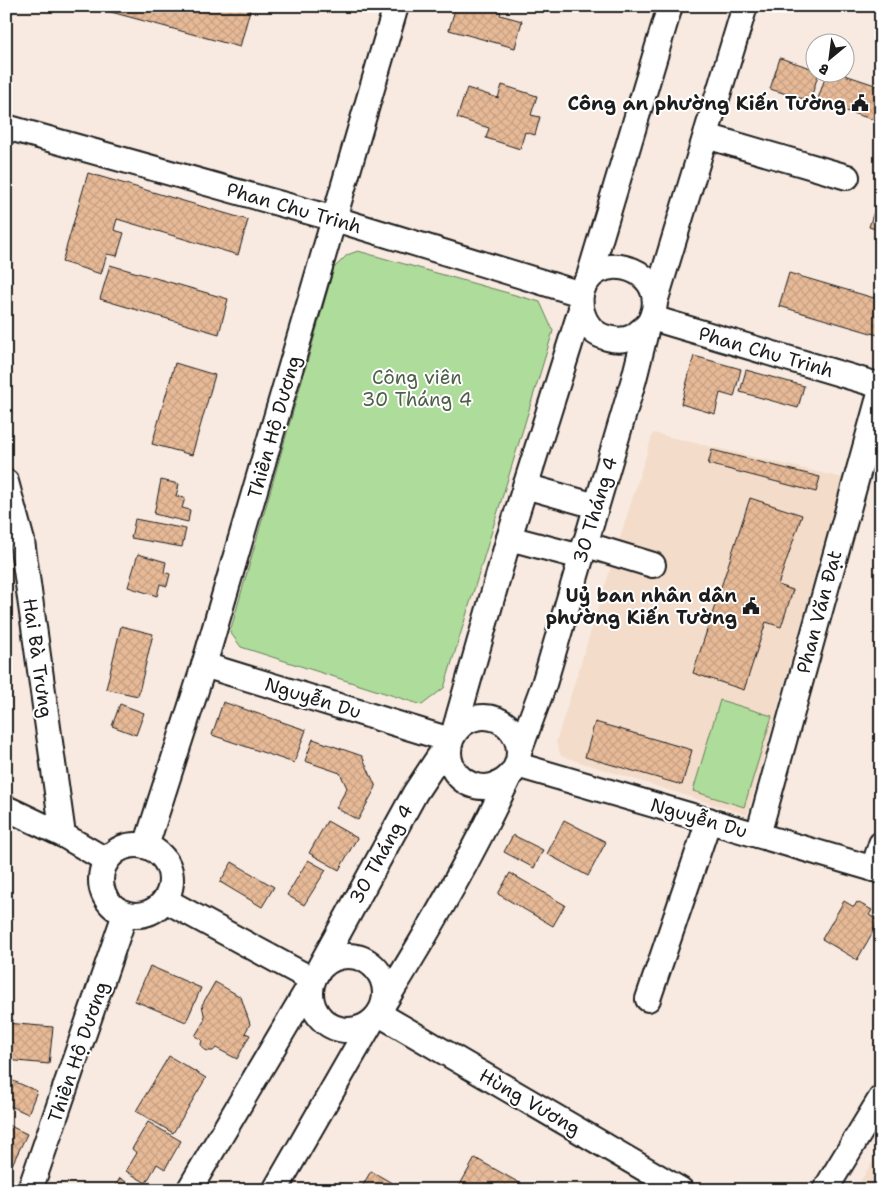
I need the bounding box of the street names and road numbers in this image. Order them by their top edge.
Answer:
street label: Phan Chu Trinh [223,177,365,239]
street label: Phan Chu Trinh [695,321,837,383]
street label: Thiên Hộ Dương [242,353,306,501]
street label: 30 Tháng 4 [567,454,623,566]
street label: Phan Văn Đạt [791,548,847,676]
street label: Hai Bà Trưng [17,597,59,719]
street label: Nguyễn Du [262,671,364,725]
street label: Nguyễn Du [648,792,750,844]
street label: 30 Tháng 4 [343,800,419,908]
street label: Thiên Hộ Dương [42,978,114,1126]
street label: Hùng Vương [475,1063,585,1141]

